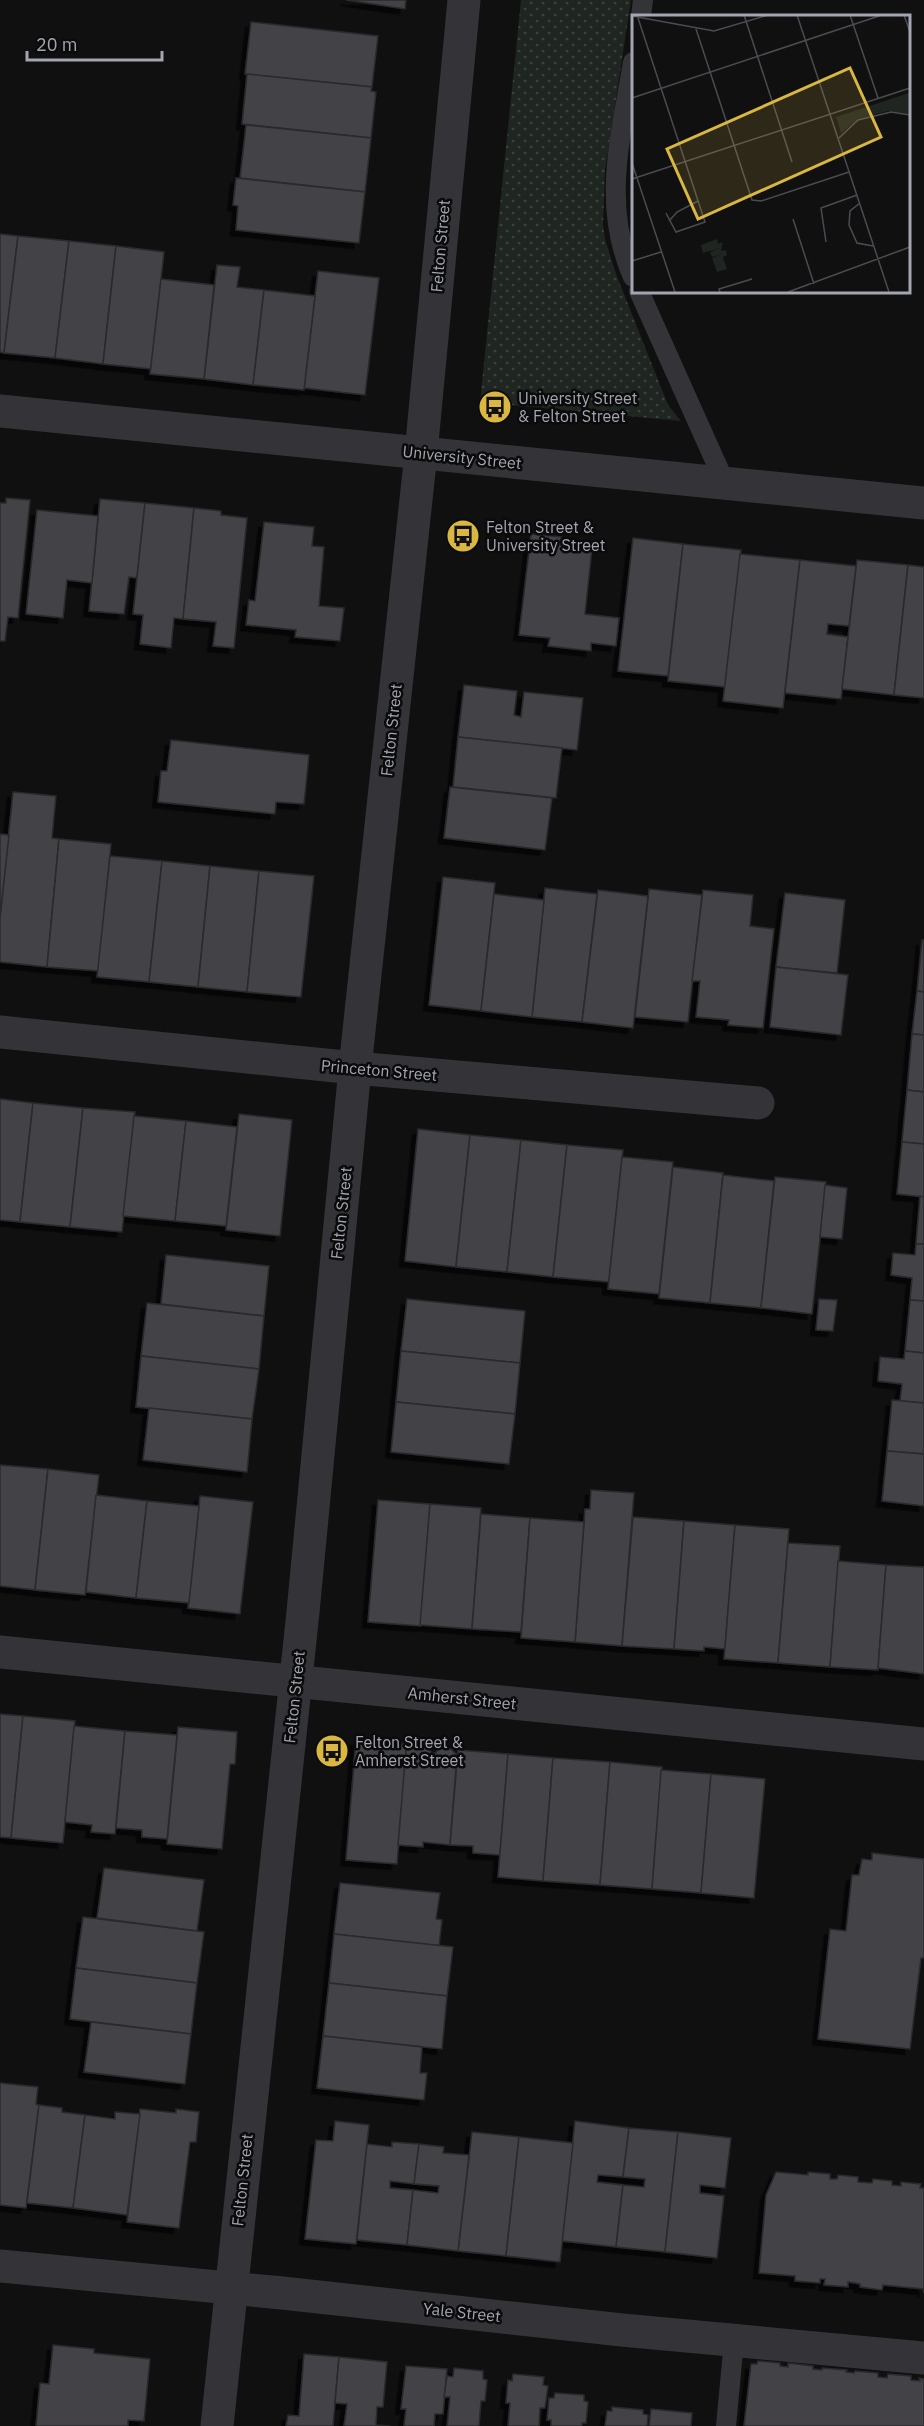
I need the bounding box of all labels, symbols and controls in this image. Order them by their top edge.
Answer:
inset map [632,15,909,292]
scale bar [27,24,162,62]
text: 20 m [36,33,78,56]
street label: Felton Street [426,199,454,293]
place label: University Street & Felton Street [518,388,637,426]
bus stop icon: University Street & Felton Street [477,389,513,425]
street label: University Street [402,441,522,473]
place label: Felton Street & University Street [486,517,605,555]
bus stop icon: Felton Street & University Street [445,518,481,554]
street label: Felton Street [376,683,406,777]
street label: Princeton Street [320,1055,438,1085]
street label: Felton Street [326,1166,356,1260]
street label: Felton Street [279,1650,309,1744]
street label: Amherst Street [407,1682,517,1714]
place label: Felton Street & Amherst Street [355,1732,464,1770]
bus stop icon: Felton Street & Amherst Street [314,1733,350,1769]
street label: Felton Street [227,2133,257,2227]
street label: Yale Street [422,2298,502,2326]

